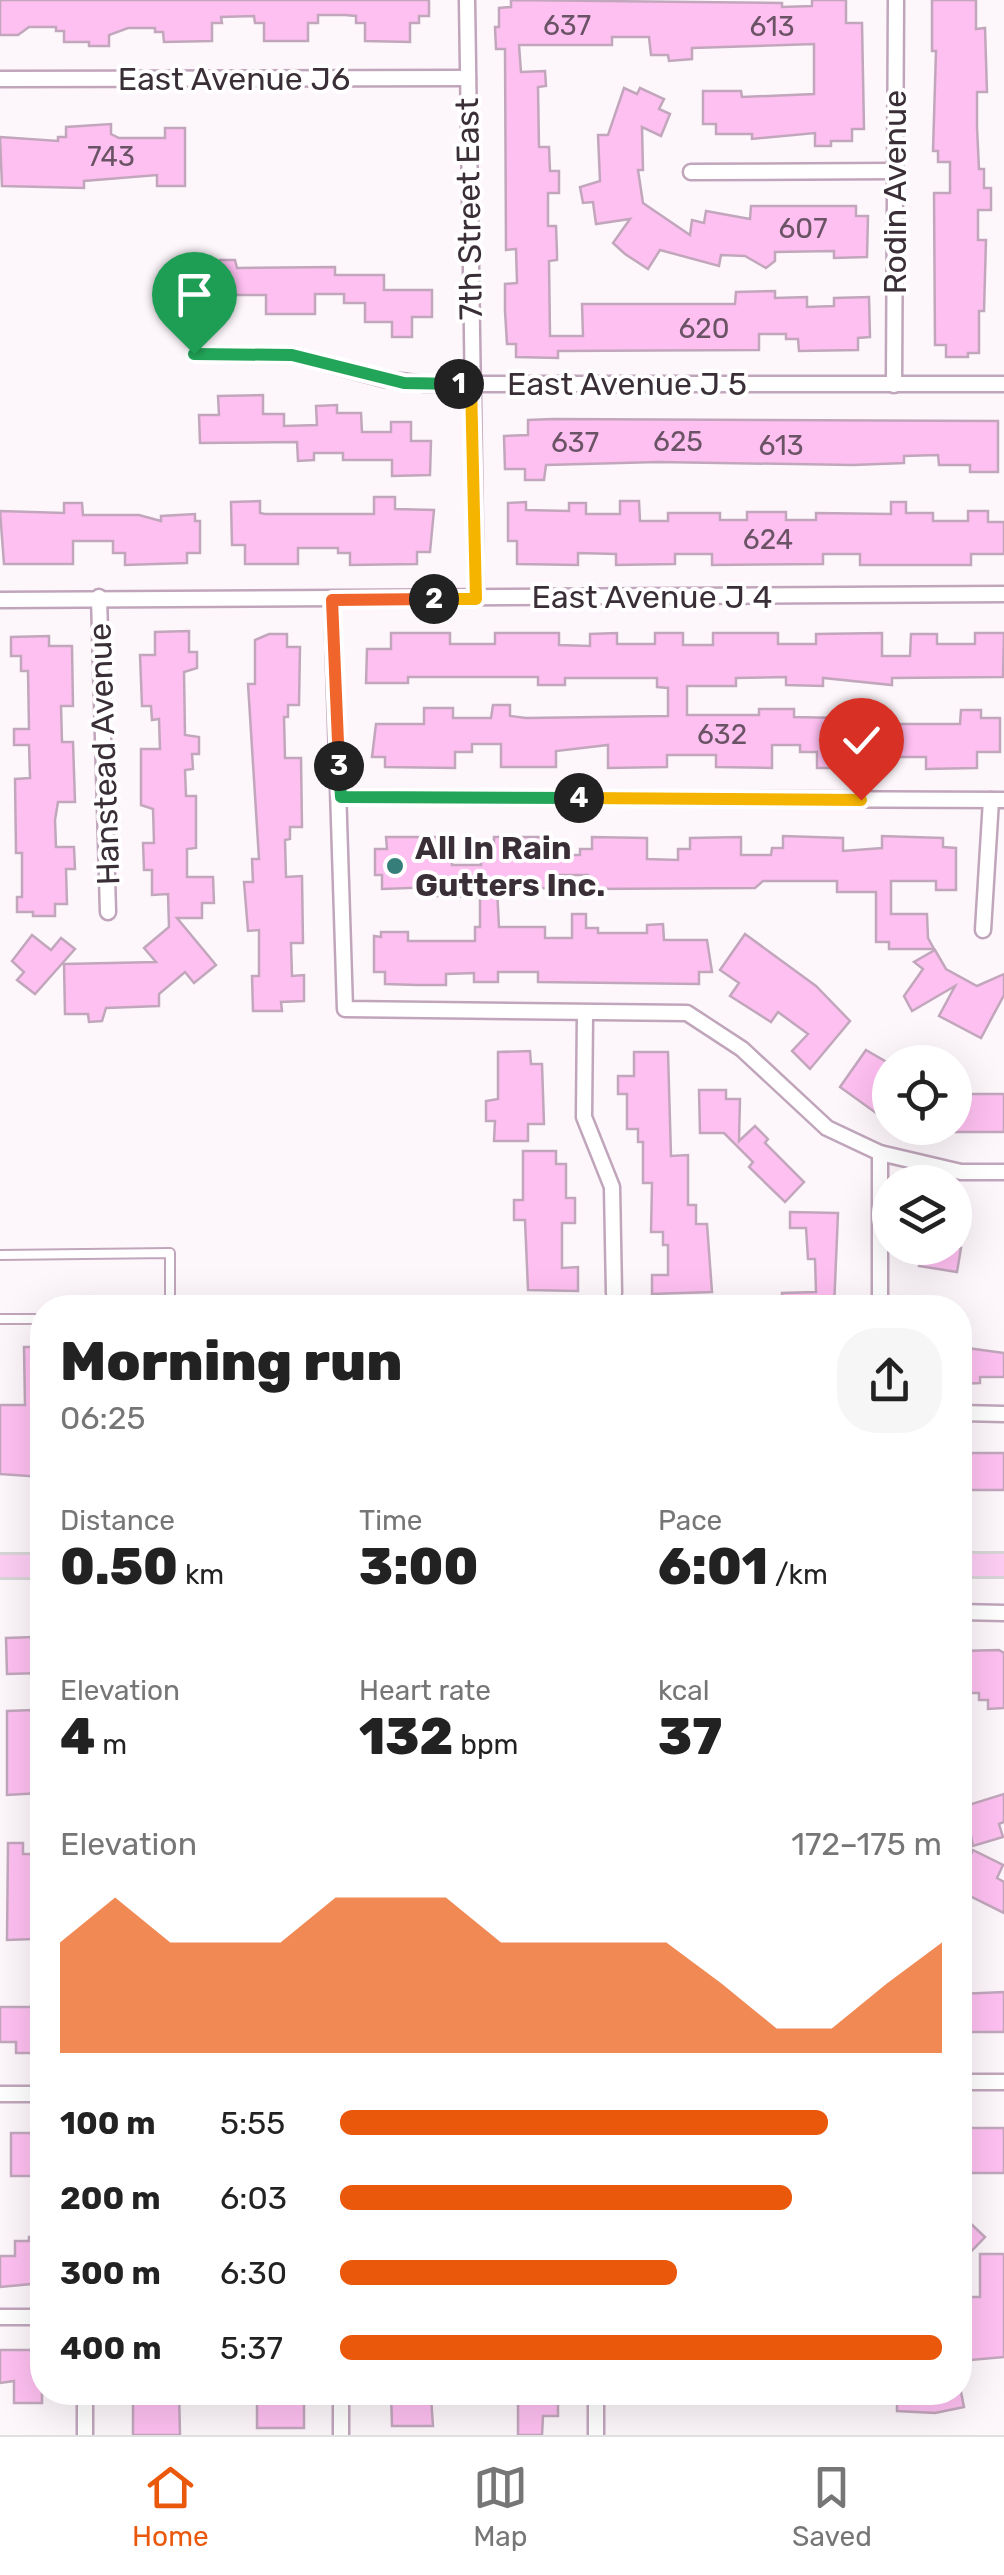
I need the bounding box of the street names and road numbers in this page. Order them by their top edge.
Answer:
street label: East Avenue J6 [118,60,350,98]
street label: Rodin Avenue [876,90,914,294]
street label: 7th Street East [448,97,490,321]
street label: East Avenue J 5 [507,365,747,403]
street label: East Avenue J 4 [532,578,772,616]
street label: Hanstead Avenue [80,622,128,886]

